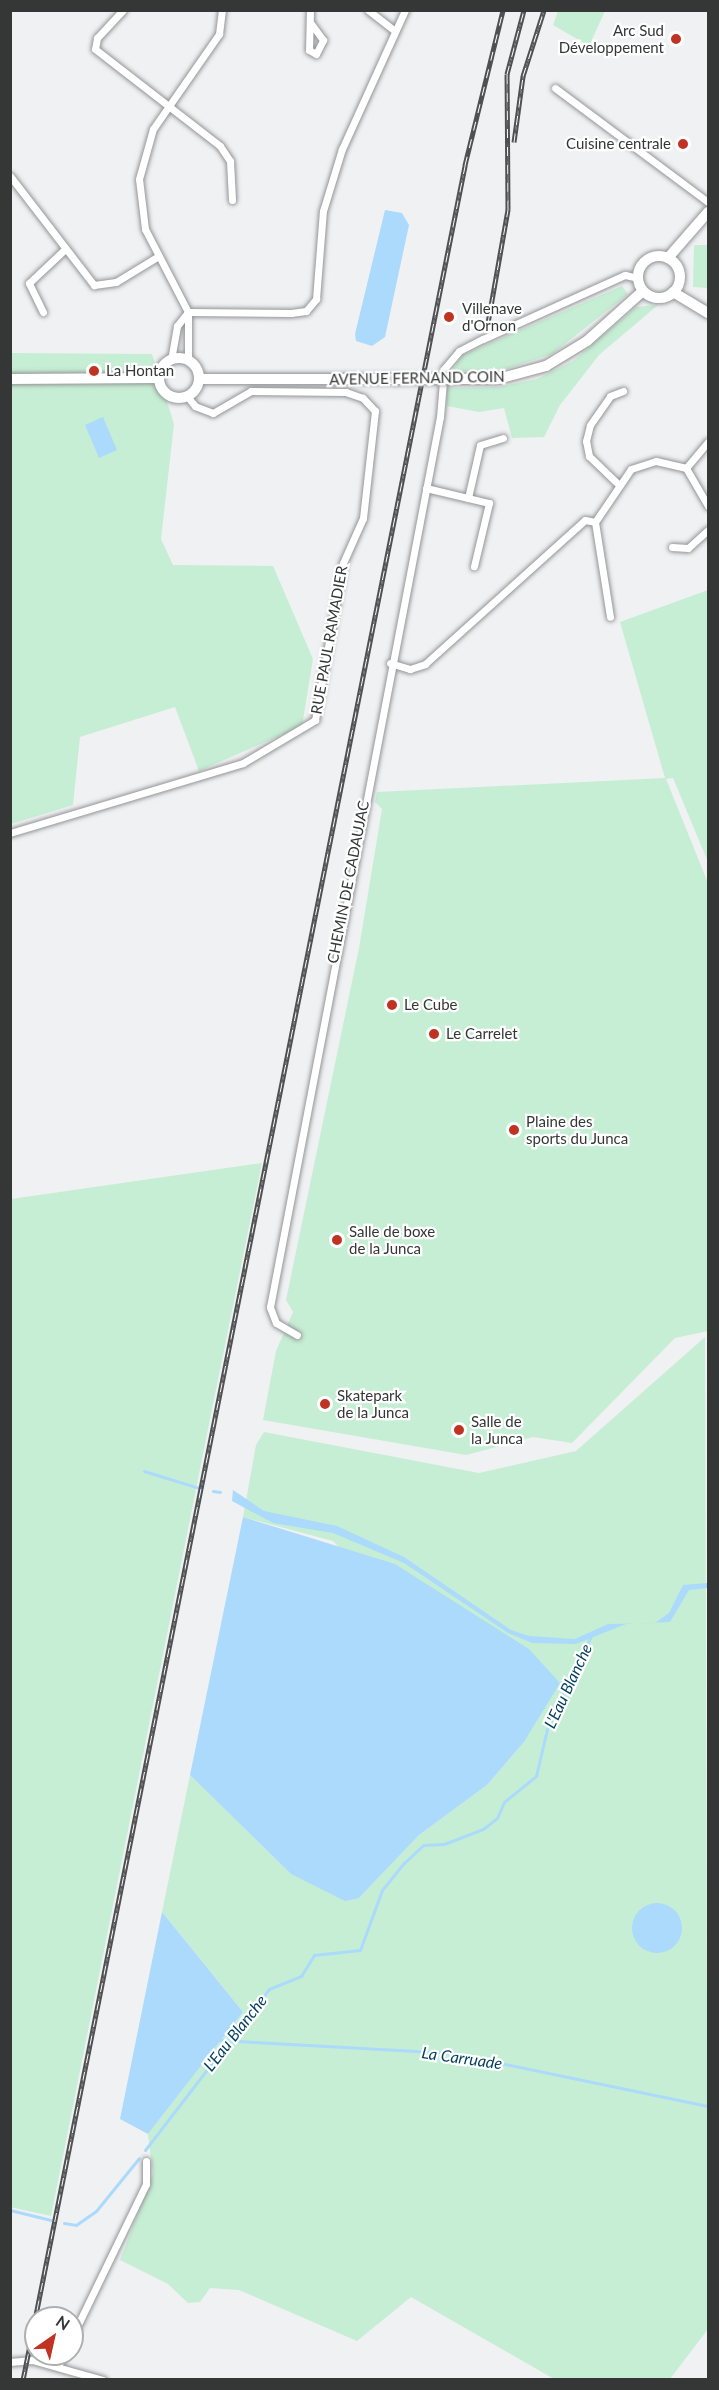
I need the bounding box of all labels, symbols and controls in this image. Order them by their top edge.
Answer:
place label: Arc Sud Développement [559,21,664,56]
marker: Arc Sud Développement [669,32,683,46]
place label: Cuisine centrale [566,135,671,153]
marker: Cuisine centrale [676,137,690,151]
place label: Villenave d'Ornon [462,299,522,334]
marker: Villenave d'Ornon [440,308,458,326]
place label: La Hontan [106,362,174,380]
marker: La Hontan [87,364,101,378]
street label: AVENUE FERNAND COIN [329,367,505,389]
street label: RUE PAUL RAMADIER [307,564,351,716]
street label: CHEMIN DE CADAUJAC [323,799,373,965]
place label: Le Cube [404,996,457,1014]
marker: Le Cube [385,998,399,1012]
place label: Le Carrelet [446,1025,518,1043]
marker: Le Carrelet [427,1027,441,1041]
place label: Plaine des sports du Junca [526,1112,629,1147]
marker: Plaine des sports du Junca [507,1123,521,1137]
place label: Salle de boxe de la Junca [349,1222,435,1257]
marker: Salle de boxe de la Junca [330,1233,344,1247]
place label: Skatepark de la Junca [337,1386,409,1421]
marker: Skatepark de la Junca [318,1397,332,1411]
place label: Salle de la Junca [471,1412,523,1447]
marker: Salle de la Junca [452,1423,466,1437]
water label: L'Eau Blanche [540,1641,596,1731]
water label: L'Eau Blanche [199,1991,271,2075]
water label: La Carruade [421,2043,503,2073]
north arrow [24,2306,84,2366]
text: N [53,2311,74,2334]

